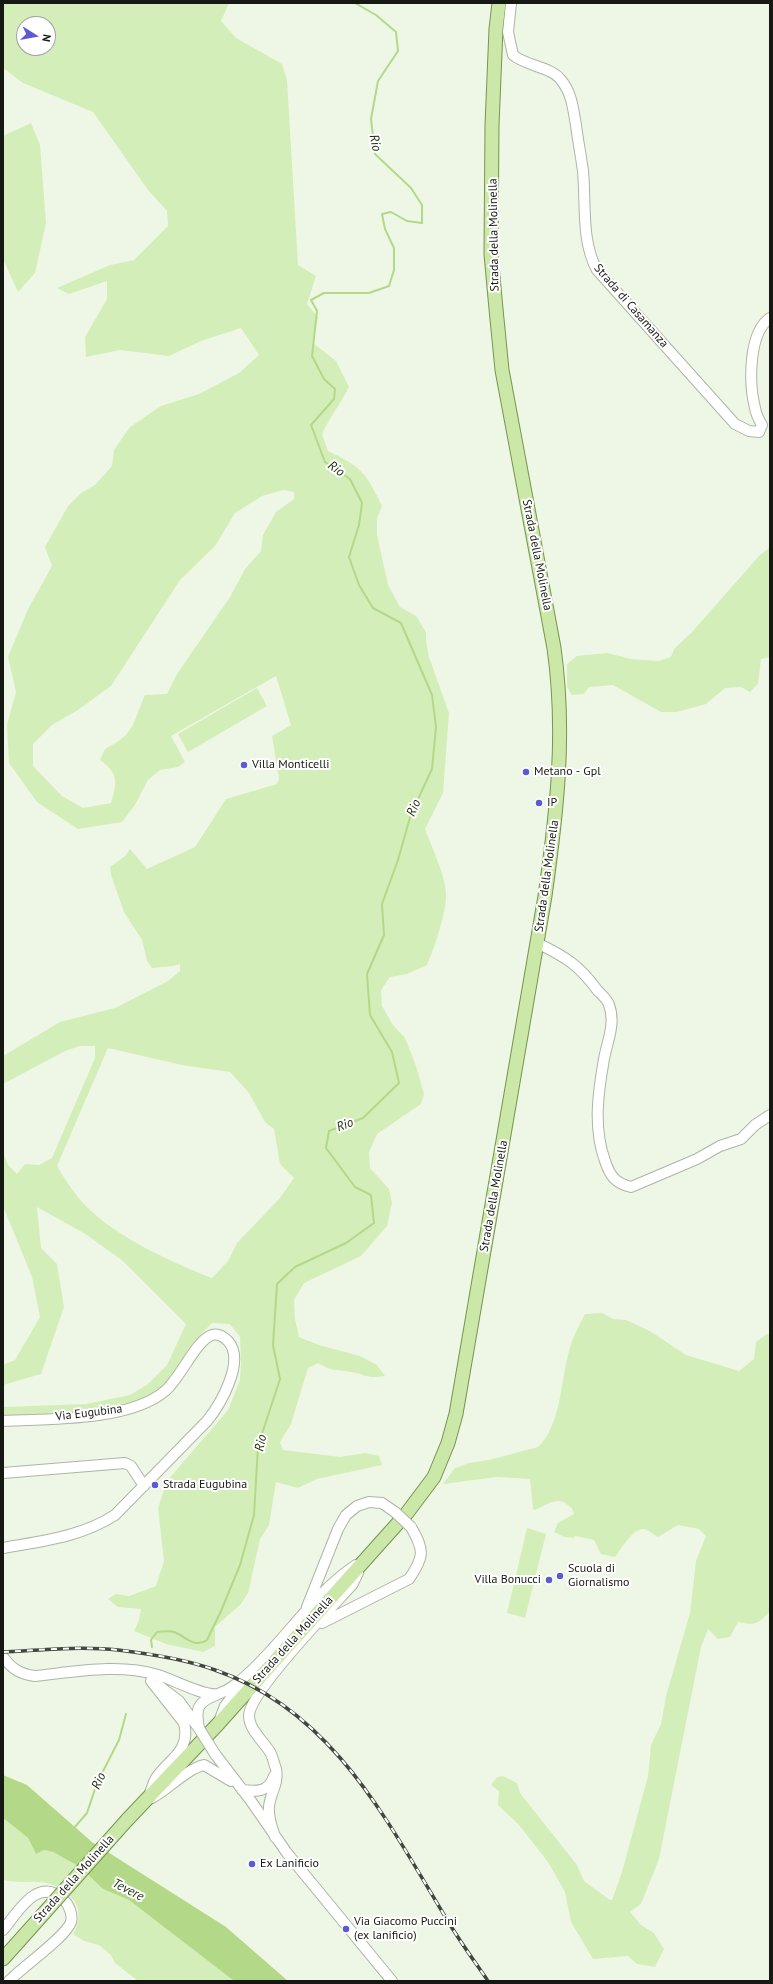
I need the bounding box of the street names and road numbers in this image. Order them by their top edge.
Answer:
street label: Strada della Molinella [486,178,502,292]
street label: Strada di Casamanza [591,261,671,351]
street label: Strada della Molinella [519,498,555,612]
street label: Strada della Molinella [532,819,562,933]
street label: Strada della Molinella [477,1139,511,1253]
street label: Via Eugubina [55,1402,123,1424]
street label: Strada della Molinella [250,1593,336,1687]
street label: Strada della Molinella [31,1832,117,1926]

